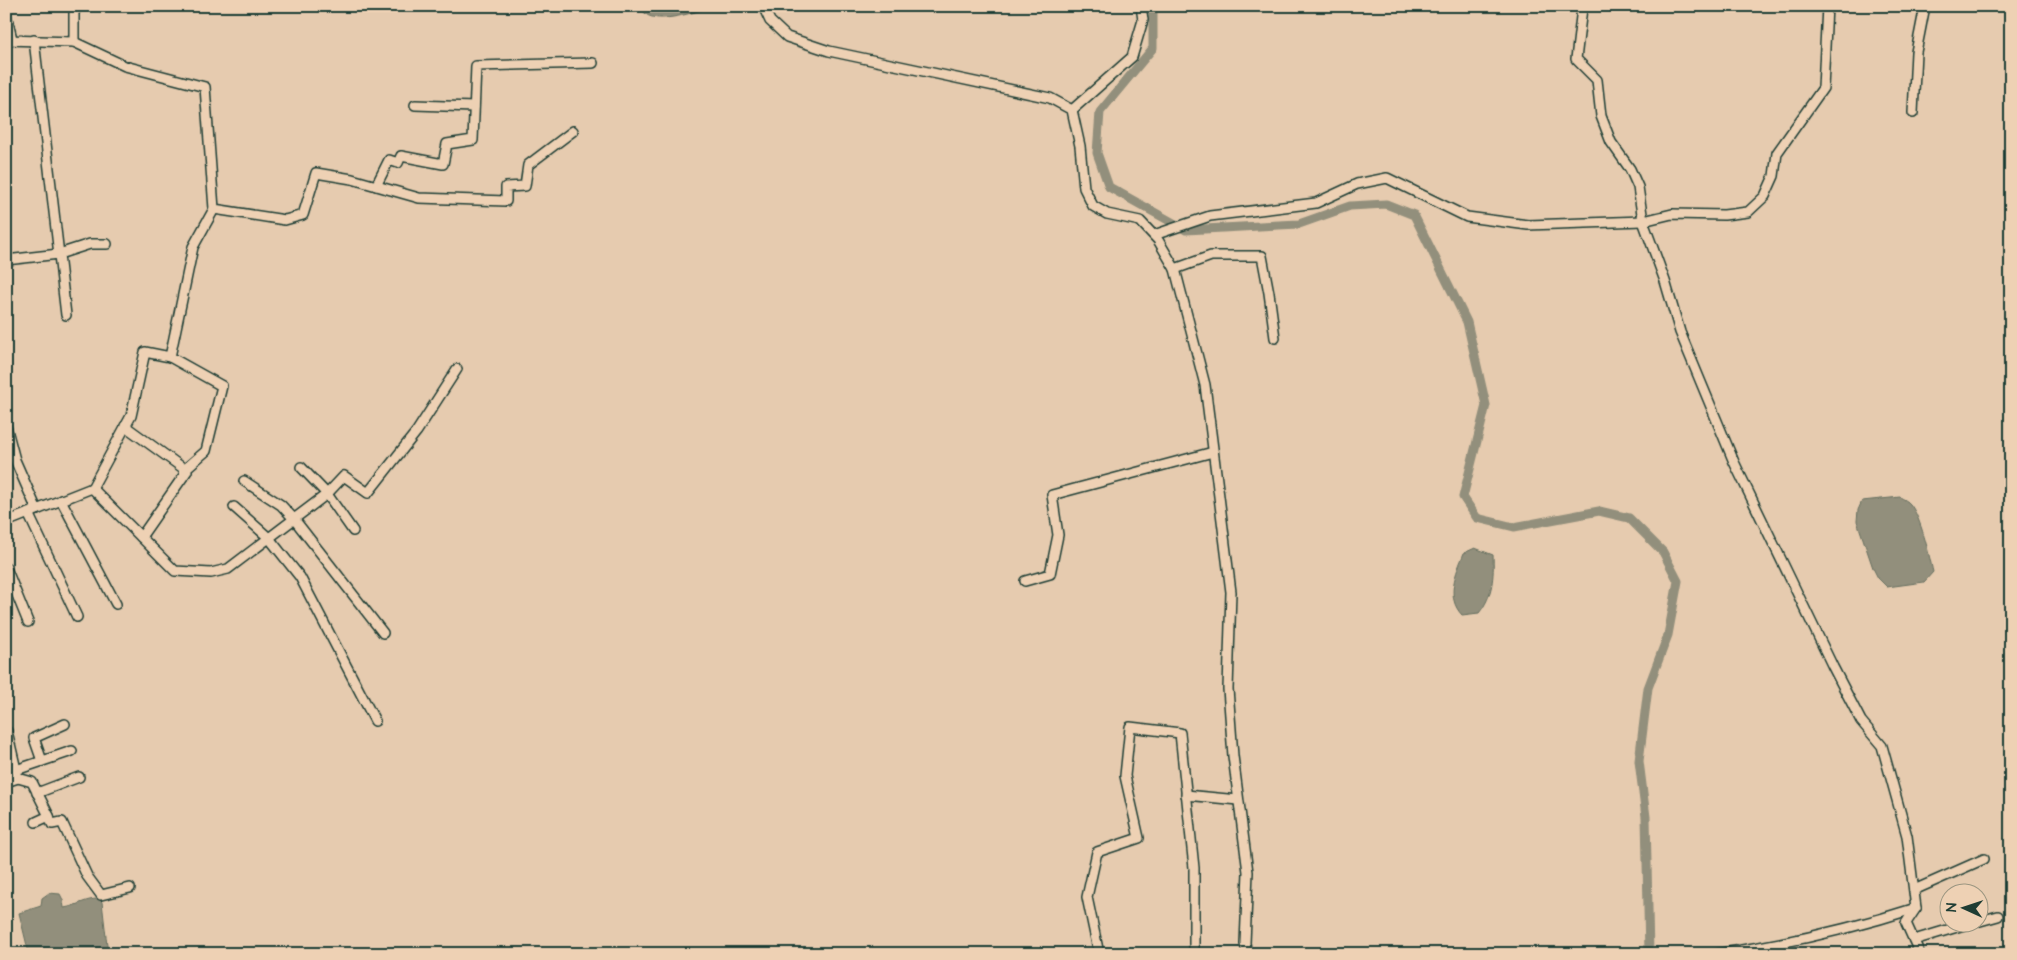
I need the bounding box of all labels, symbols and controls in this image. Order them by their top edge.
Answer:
north arrow [1940,882,1990,932]
text: N [1942,902,1962,912]

